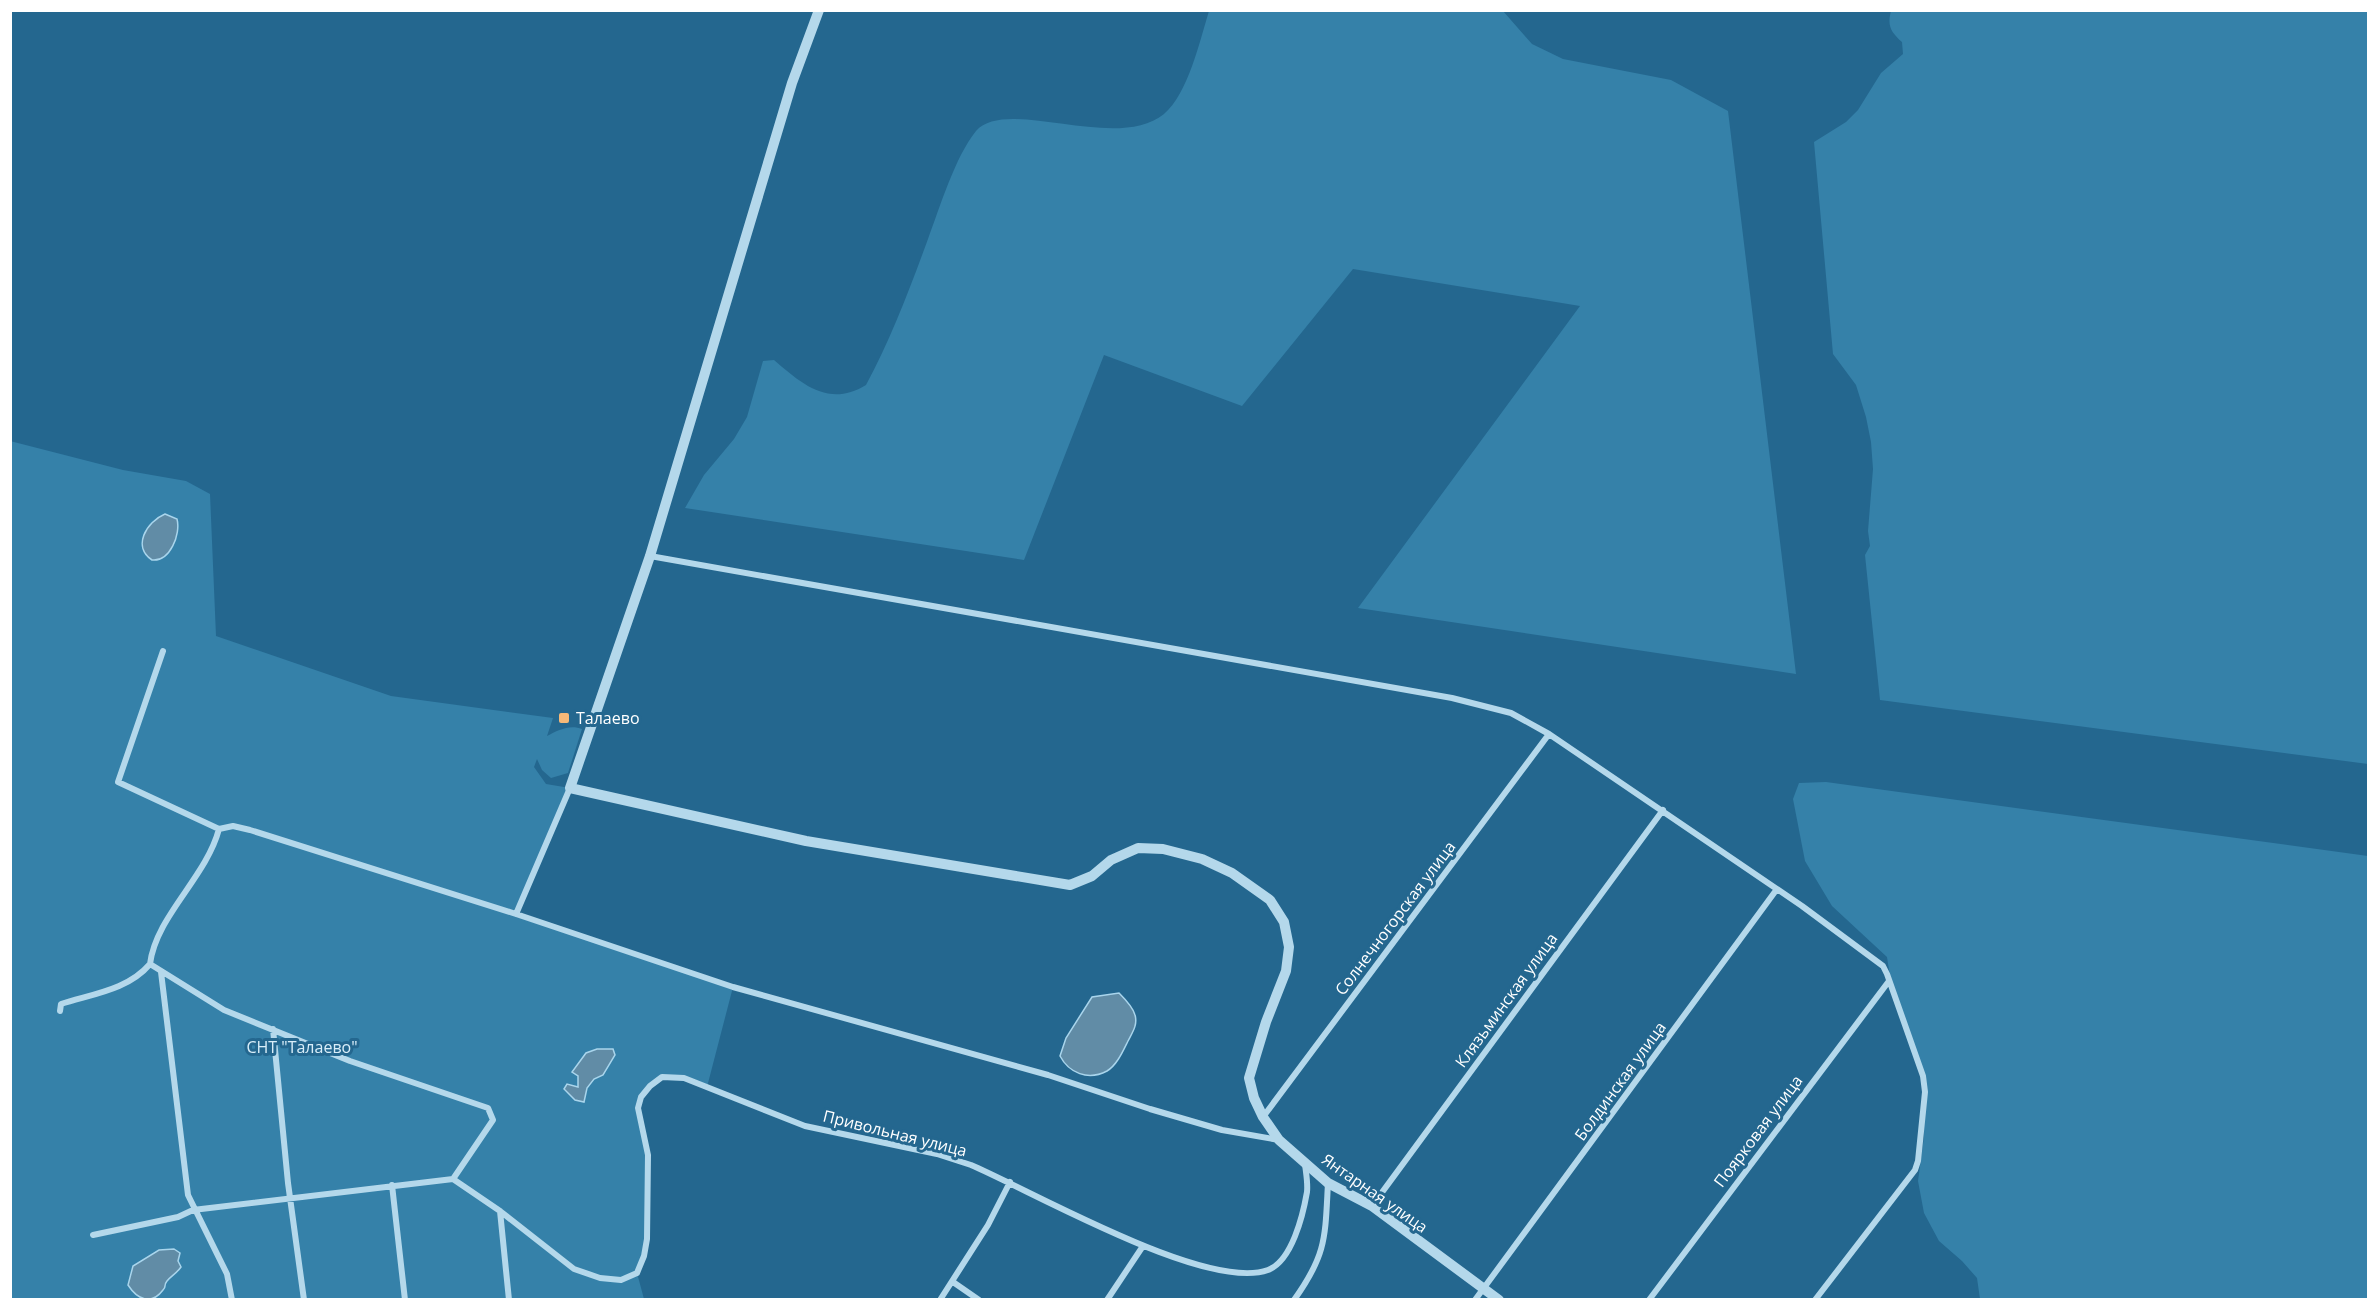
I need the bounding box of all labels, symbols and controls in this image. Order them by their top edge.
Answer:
place label: Талаево [576,707,640,729]
marker: Талаево [557,711,571,725]
street label: Солнечногорская улица [1330,836,1460,1000]
street label: Клязьминская улица [1450,928,1562,1072]
street label: Болдинская улица [1569,1017,1671,1145]
park label: СНТ "Талаево" [246,1036,358,1058]
street label: Поярковая улица [1709,1070,1807,1192]
street label: Привольная улица [821,1105,969,1161]
street label: Янтарная улица [1318,1148,1432,1238]

